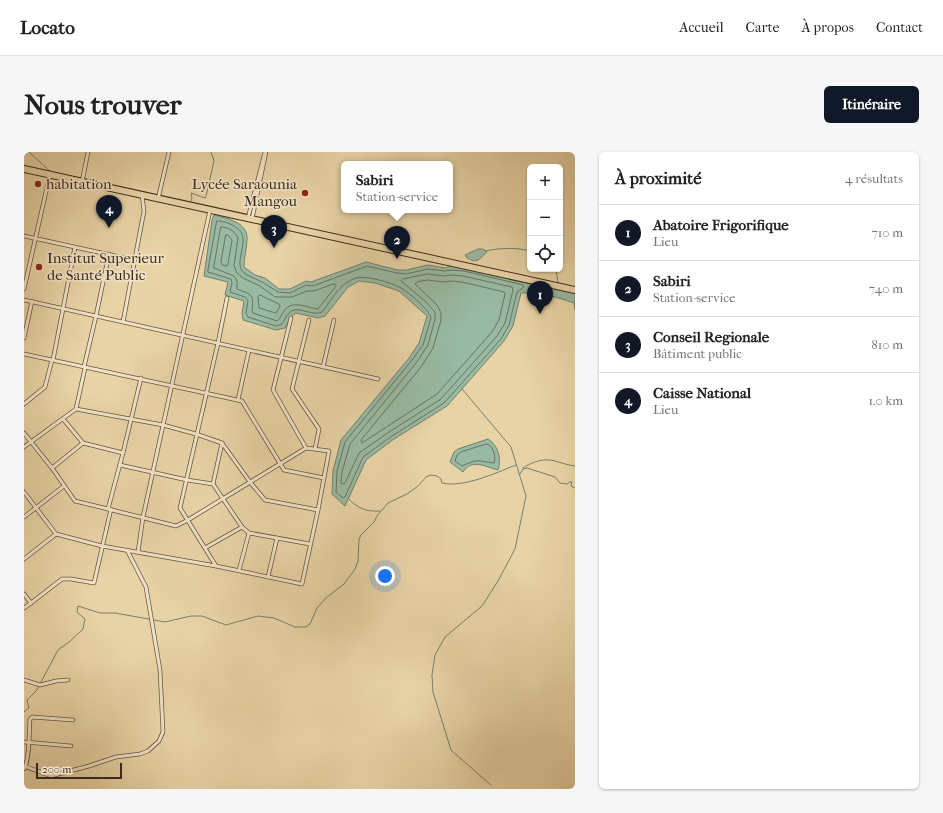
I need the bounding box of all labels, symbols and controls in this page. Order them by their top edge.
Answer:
text: Locato [20,17,75,39]
text: Accueil [679,19,724,36]
text: Carte [746,19,779,36]
text: À propos [801,19,854,36]
text: Contact [876,19,923,36]
button: Itinéraire [824,86,919,123]
text: Nous trouver [24,88,181,121]
popup [341,161,453,213]
map controls [527,164,563,272]
button: + [527,164,563,200]
text: À proximité [615,168,702,188]
text: Sabiri [356,171,394,189]
text: 4 résultats [845,171,903,186]
place label: habitation [46,175,112,193]
place label: Lycée Saraounia Mangou [192,175,298,210]
marker: habitation [33,179,43,189]
marker: Lycée Saraounia Mangou [300,188,310,198]
text: Station-service [356,189,438,204]
pin: 4 [96,195,122,228]
button: − [527,200,563,236]
pin: 3 [261,215,287,248]
text: Abatoire Frigorifique [653,216,789,234]
text: 1 [626,225,630,240]
text: 710 m [871,225,903,240]
pin: 2 [384,226,410,259]
text: Lieu [653,234,678,249]
button: locate [527,236,563,272]
place label: Institut Superieur de Santé Public [47,249,164,284]
marker: Institut Superieur de Santé Public [34,262,44,272]
text: Sabiri [653,272,691,290]
pin: 1 [527,281,553,314]
text: 2 [625,281,631,296]
text: 740 m [869,281,903,296]
text: Station-service [653,290,735,305]
text: Conseil Regionale [653,328,769,346]
text: 3 [625,337,631,352]
text: 810 m [871,337,903,352]
text: Bâtiment public [653,346,742,361]
text: Caisse National [653,384,751,402]
text: 4 [624,393,632,408]
text: 1.0 km [868,393,903,408]
text: Lieu [653,402,678,417]
your location [375,566,395,586]
scale bar [36,761,122,780]
text: 200 m [42,763,71,776]

